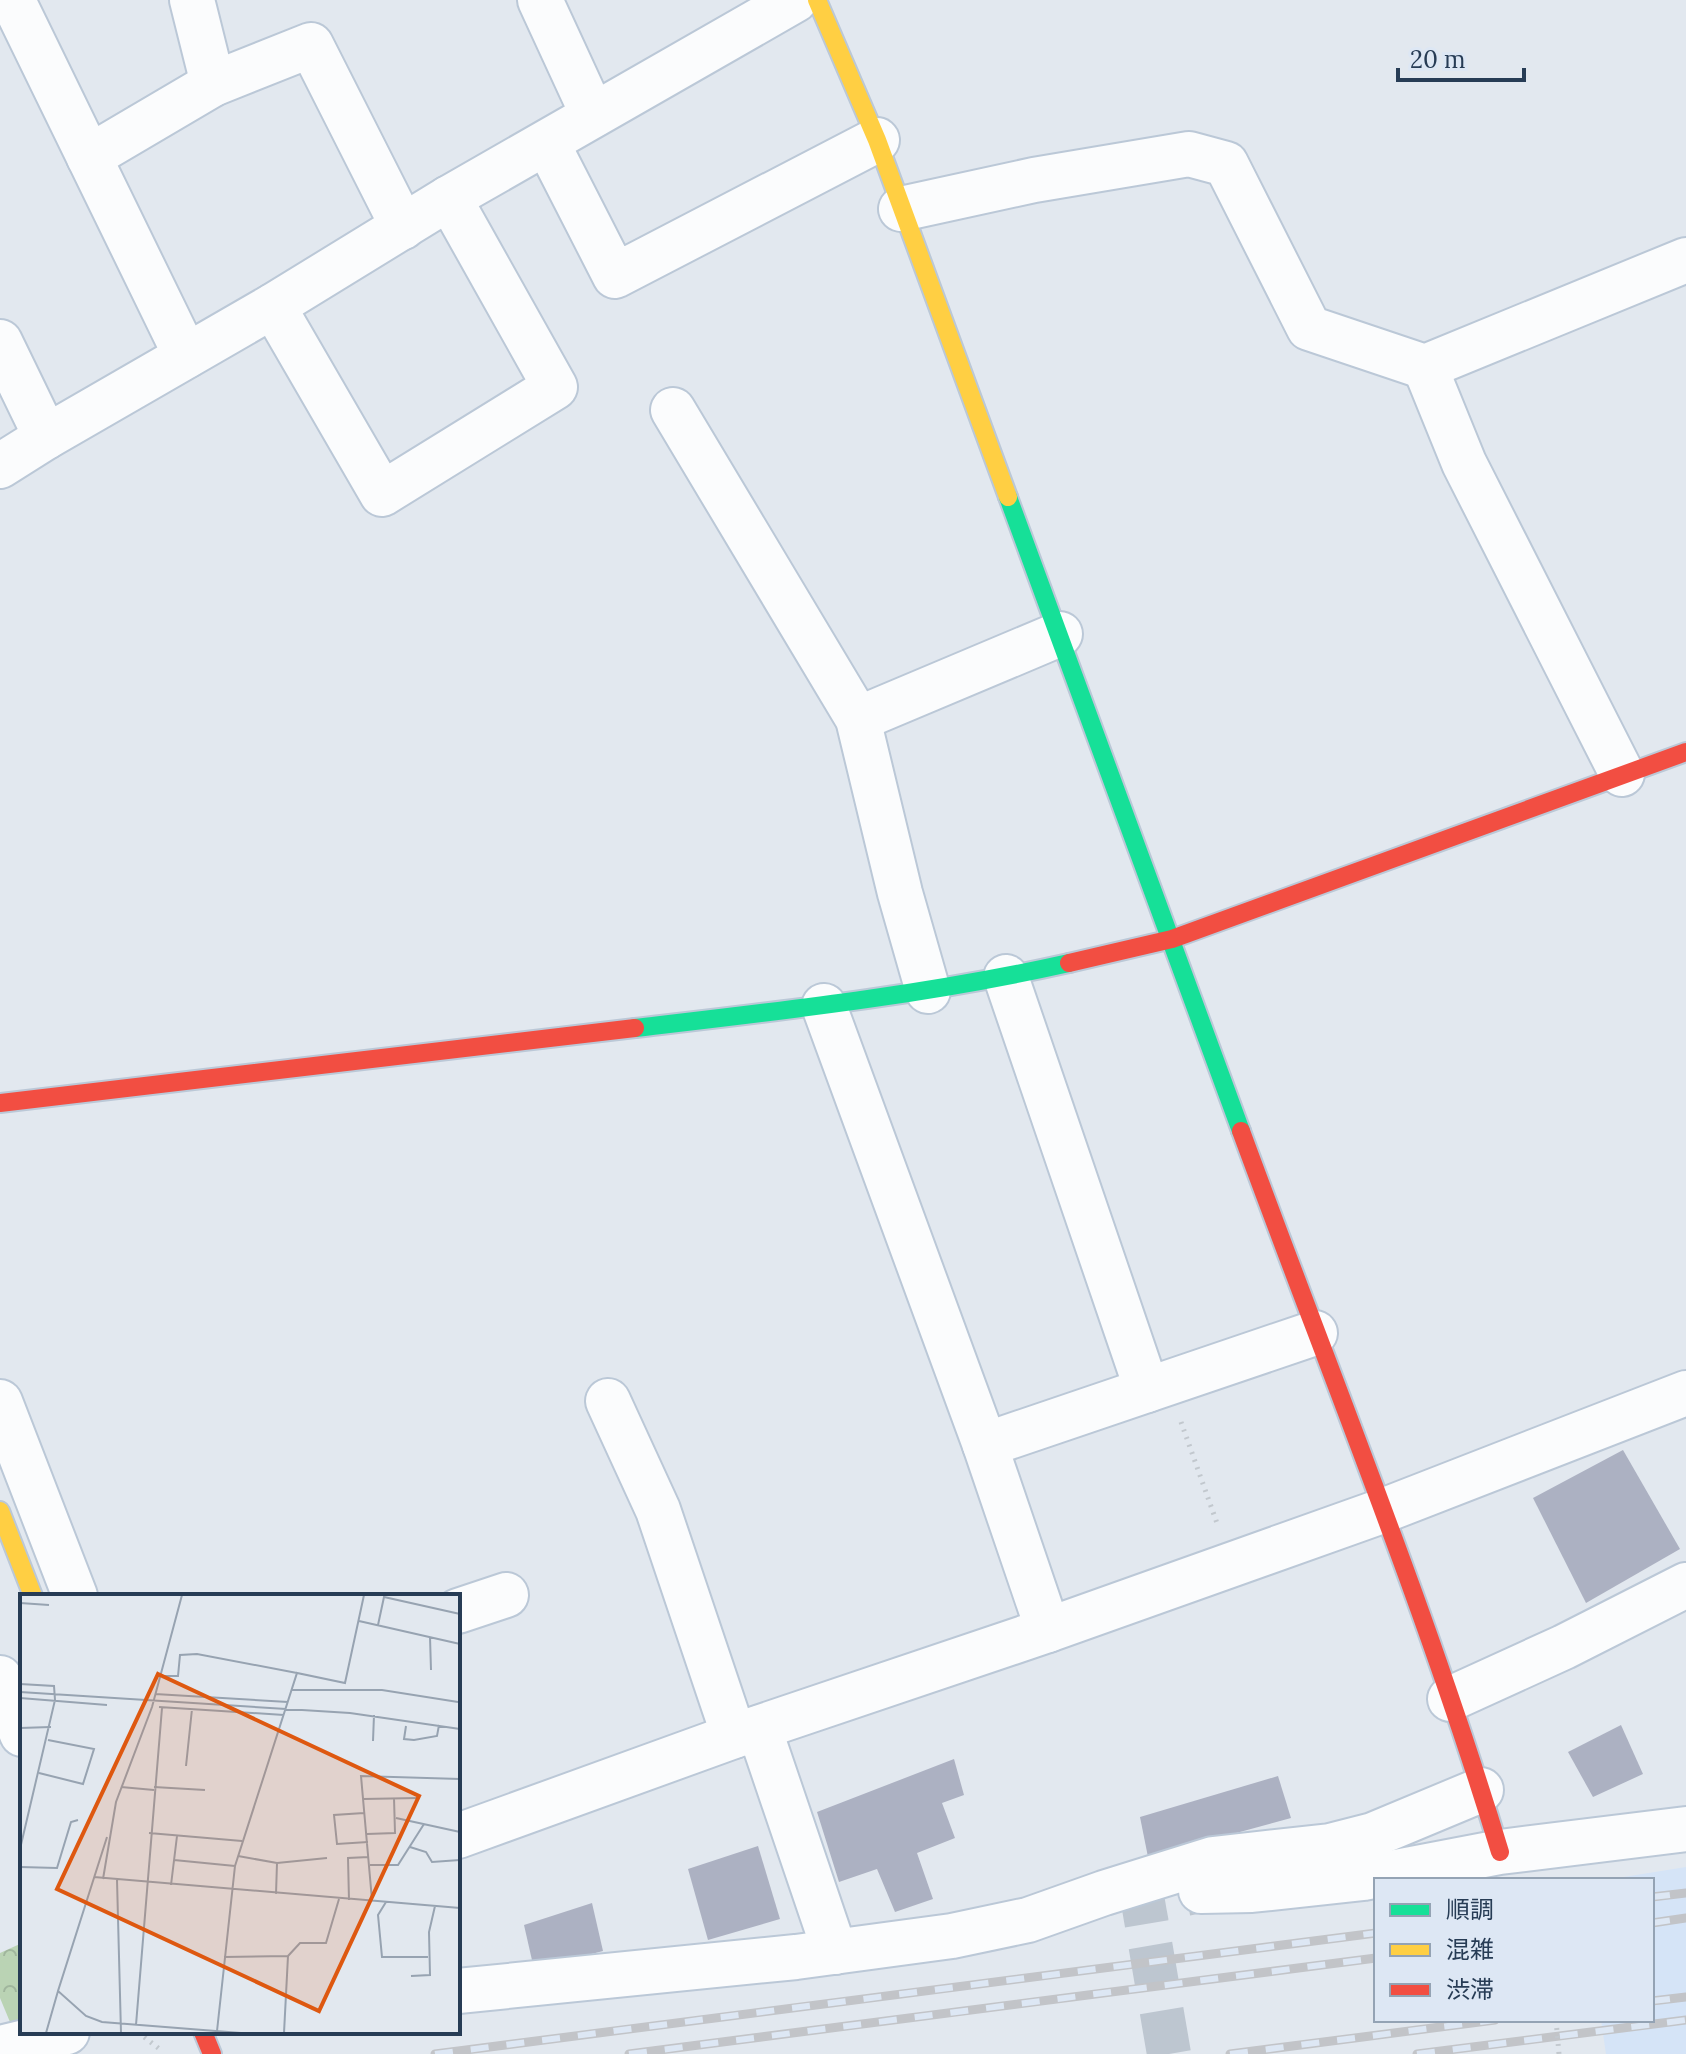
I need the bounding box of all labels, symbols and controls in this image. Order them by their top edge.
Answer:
scale bar [1398,32,1524,82]
text: 20 m [1410,44,1466,75]
inset map [20,1594,460,2034]
legend [1374,1878,1654,2022]
text: 順調 [1446,1894,1494,1925]
text: 混雑 [1446,1934,1494,1965]
text: 渋滞 [1446,1974,1494,2005]

